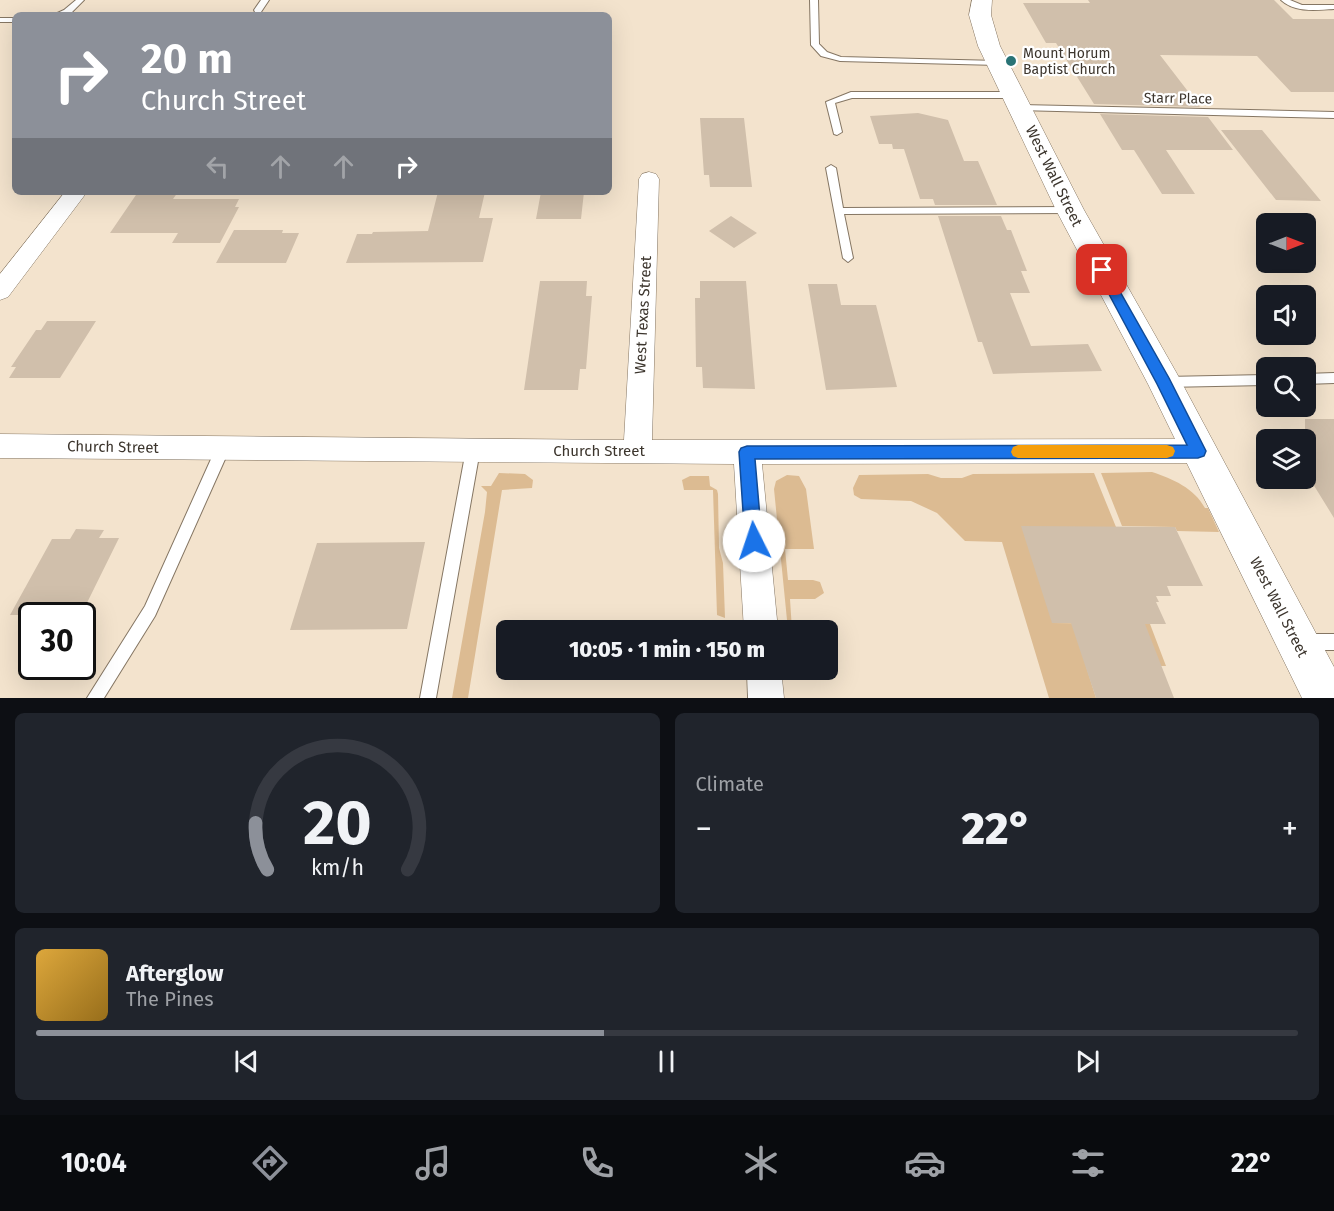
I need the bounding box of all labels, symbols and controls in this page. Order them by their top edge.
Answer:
text: 20 m [141,34,233,84]
icon: right [42,36,120,114]
place label: Mount Horum Baptist Church [1023,45,1116,78]
marker: Mount Horum Baptist Church [1004,54,1018,68]
text: Church Street [141,85,306,117]
street label: Starr Place [1144,89,1212,108]
street label: West Wall Street [1022,123,1087,230]
icon: left [201,150,234,183]
icon: ahead [264,150,297,183]
icon: ahead [327,150,360,183]
icon: right [390,150,423,183]
north arrow [1256,213,1316,273]
map controls [1256,213,1316,489]
pin [1076,244,1127,295]
icon: arrive [1085,253,1118,286]
street label: West Texas Street [631,255,655,375]
button: sound [1256,285,1316,345]
button: search [1256,357,1316,417]
button: layers [1256,429,1316,489]
street label: Church Street [67,437,160,457]
street label: Church Street [553,442,645,460]
position arrow [722,509,786,573]
street label: West Wall Street [1246,554,1312,661]
speed limit sign: 30 [18,602,96,680]
text: 10:05 · 1 min · 150 m [569,636,765,663]
text: Climate [696,772,764,796]
text: 20 [303,786,372,861]
text: 22° [962,802,1032,856]
text: − [696,809,712,849]
text: + [1282,809,1298,849]
text: km/h [311,855,364,881]
text: Afterglow [126,960,223,987]
text: The Pines [126,987,213,1011]
icon: previous [230,1045,263,1078]
icon: pause [650,1045,683,1078]
icon: next [1071,1045,1104,1078]
icon: directions [249,1142,291,1184]
icon: music [412,1142,454,1184]
icon: phone [576,1142,618,1184]
icon: climate [740,1142,782,1184]
icon: car [904,1142,946,1184]
icon: filters [1067,1142,1109,1184]
text: 10:04 [61,1147,127,1179]
text: 22° [1231,1147,1273,1179]

